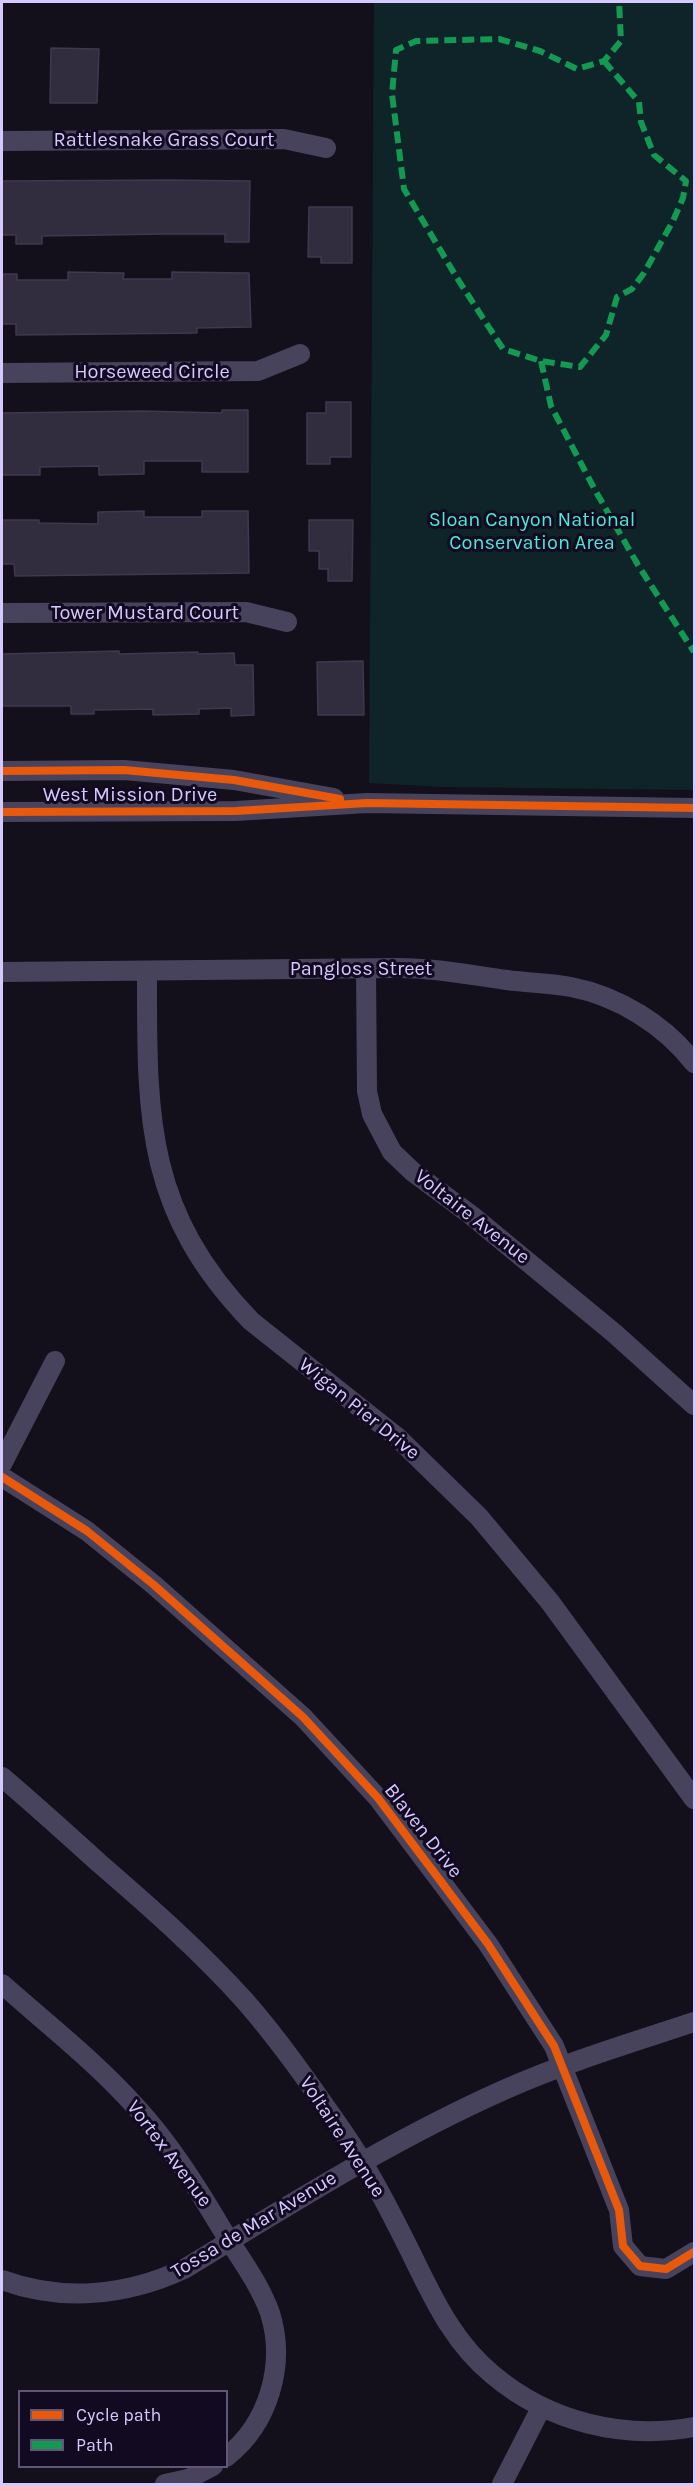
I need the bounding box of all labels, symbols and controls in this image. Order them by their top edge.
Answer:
street label: Rattlesnake Grass Court [54,128,274,152]
street label: Horseweed Circle [74,360,230,384]
park label: Sloan Canyon National Conservation Area [429,508,635,555]
street label: Tower Mustard Court [51,601,239,625]
street label: West Mission Drive [43,783,217,807]
street label: Pangloss Street [290,957,432,981]
street label: Voltaire Avenue [410,1165,534,1269]
street label: Wigan Pier Drive [294,1353,424,1465]
street label: Blaven Drive [379,1779,467,1883]
street label: Voltaire Avenue [294,2072,390,2202]
street label: Vortex Avenue [121,2096,217,2212]
street label: Tossa de Mar Avenue [167,2166,341,2284]
legend [18,2390,228,2468]
text: Cycle path [76,2404,161,2426]
text: Path [76,2434,114,2456]

